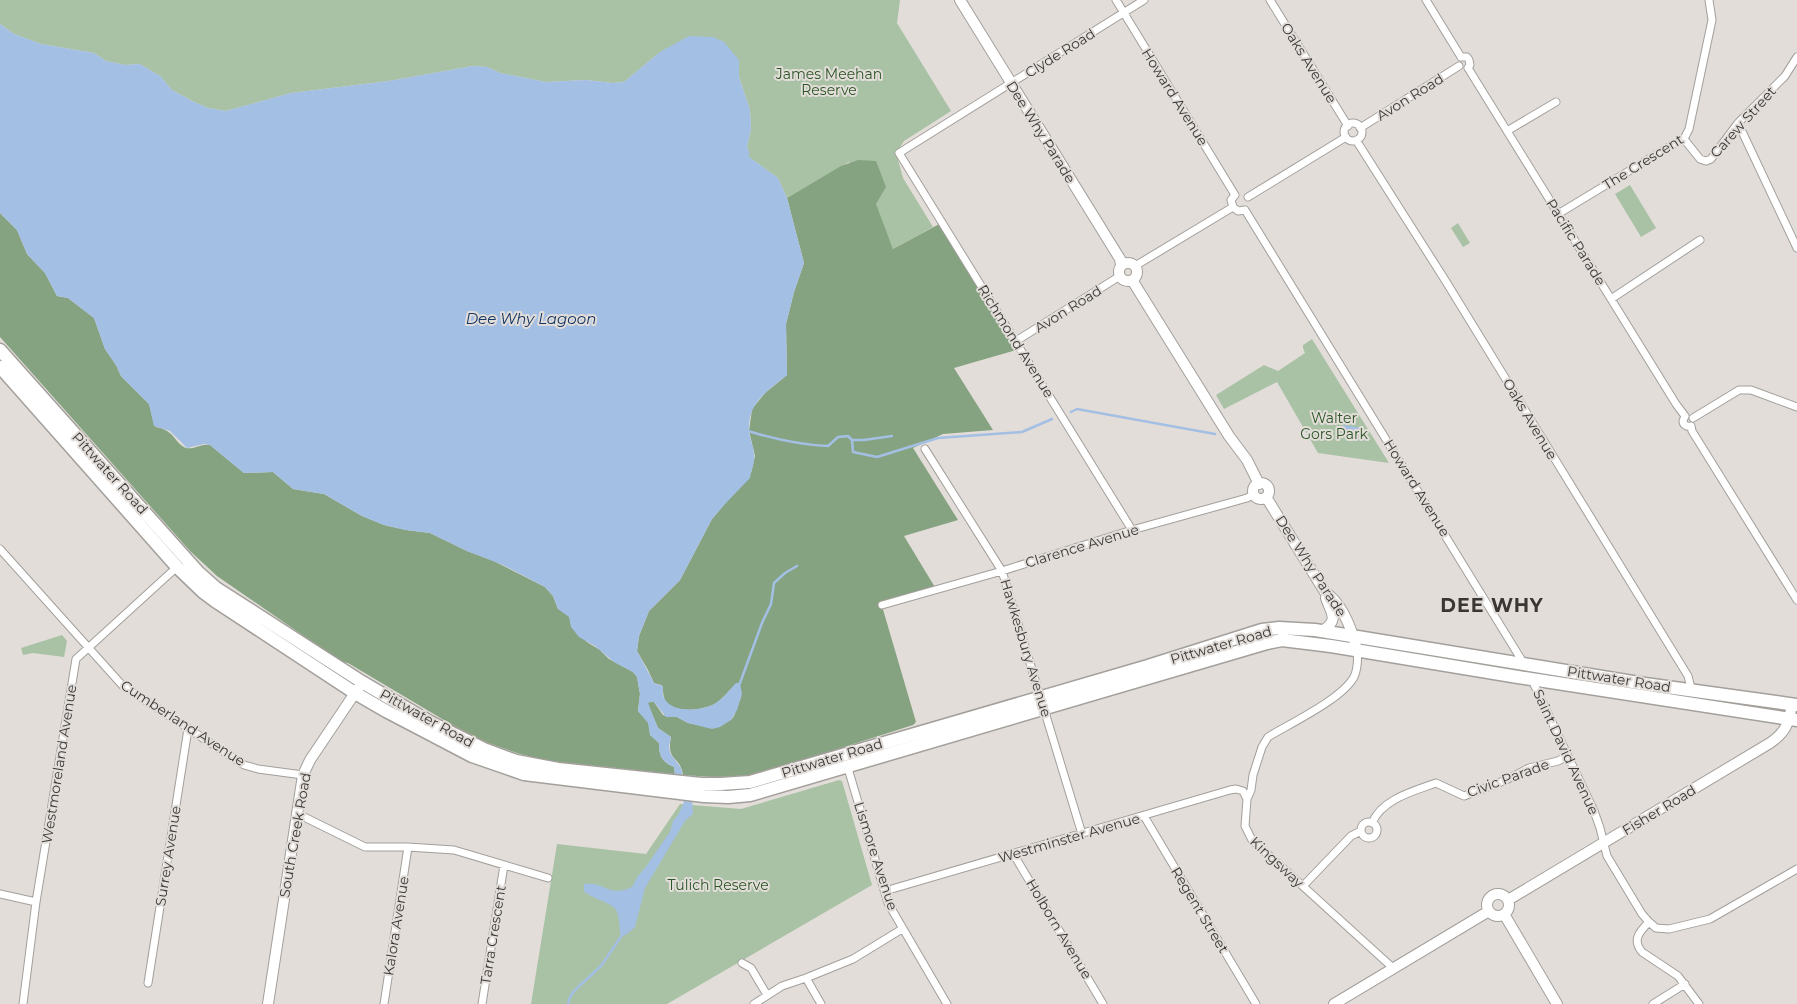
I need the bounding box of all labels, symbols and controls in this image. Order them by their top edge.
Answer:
street label: Oaks Avenue [1277,19,1341,107]
street label: Clyde Road [1022,24,1098,82]
street label: Howard Avenue [1138,45,1212,149]
park label: James Meehan Reserve [775,65,882,99]
street label: Avon Road [1373,69,1447,125]
street label: Dee Why Parade [1002,78,1080,186]
street label: Carew Street [1706,82,1780,162]
street label: The Crescent [1599,130,1687,194]
street label: Pacific Parade [1542,195,1610,289]
street label: Richmond Avenue [974,281,1058,401]
street label: Avon Road [1031,281,1105,337]
water label: Dee Why Lagoon [466,309,596,328]
street label: Oaks Avenue [1499,375,1561,463]
park label: Walter Gors Park [1300,409,1368,443]
street label: Pittwater Road [68,428,152,518]
street label: Howard Avenue [1380,436,1454,540]
street label: Dee Why Parade [1272,512,1350,620]
street label: Clarence Avenue [1023,520,1141,572]
street label: Hawkesbury Avenue [996,577,1056,719]
district label: DEE WHY [1440,594,1544,617]
street label: Pittwater Road [1168,622,1274,668]
street label: Pittwater Road [1566,662,1672,696]
street label: Cumberland Avenue [117,676,249,770]
street label: Westmoreland Avenue [38,683,80,845]
street label: Pittwater Road [377,685,477,751]
street label: Saint David Avenue [1529,686,1603,818]
street label: Pittwater Road [779,734,885,782]
street label: Civic Parade [1465,755,1551,801]
street label: South Creek Road [275,771,315,899]
street label: Fisher Road [1619,781,1699,839]
street label: Lismore Avenue [850,800,902,912]
street label: Surrey Avenue [151,805,185,907]
street label: Westminster Avenue [996,809,1142,867]
street label: Kingsway [1246,833,1308,892]
street label: Regent Street [1167,863,1233,957]
street label: Kalora Avenue [379,875,413,977]
park label: Tulich Reserve [667,876,769,894]
street label: Holborn Avenue [1022,876,1096,982]
street label: Tarra Crescent [476,884,510,986]

